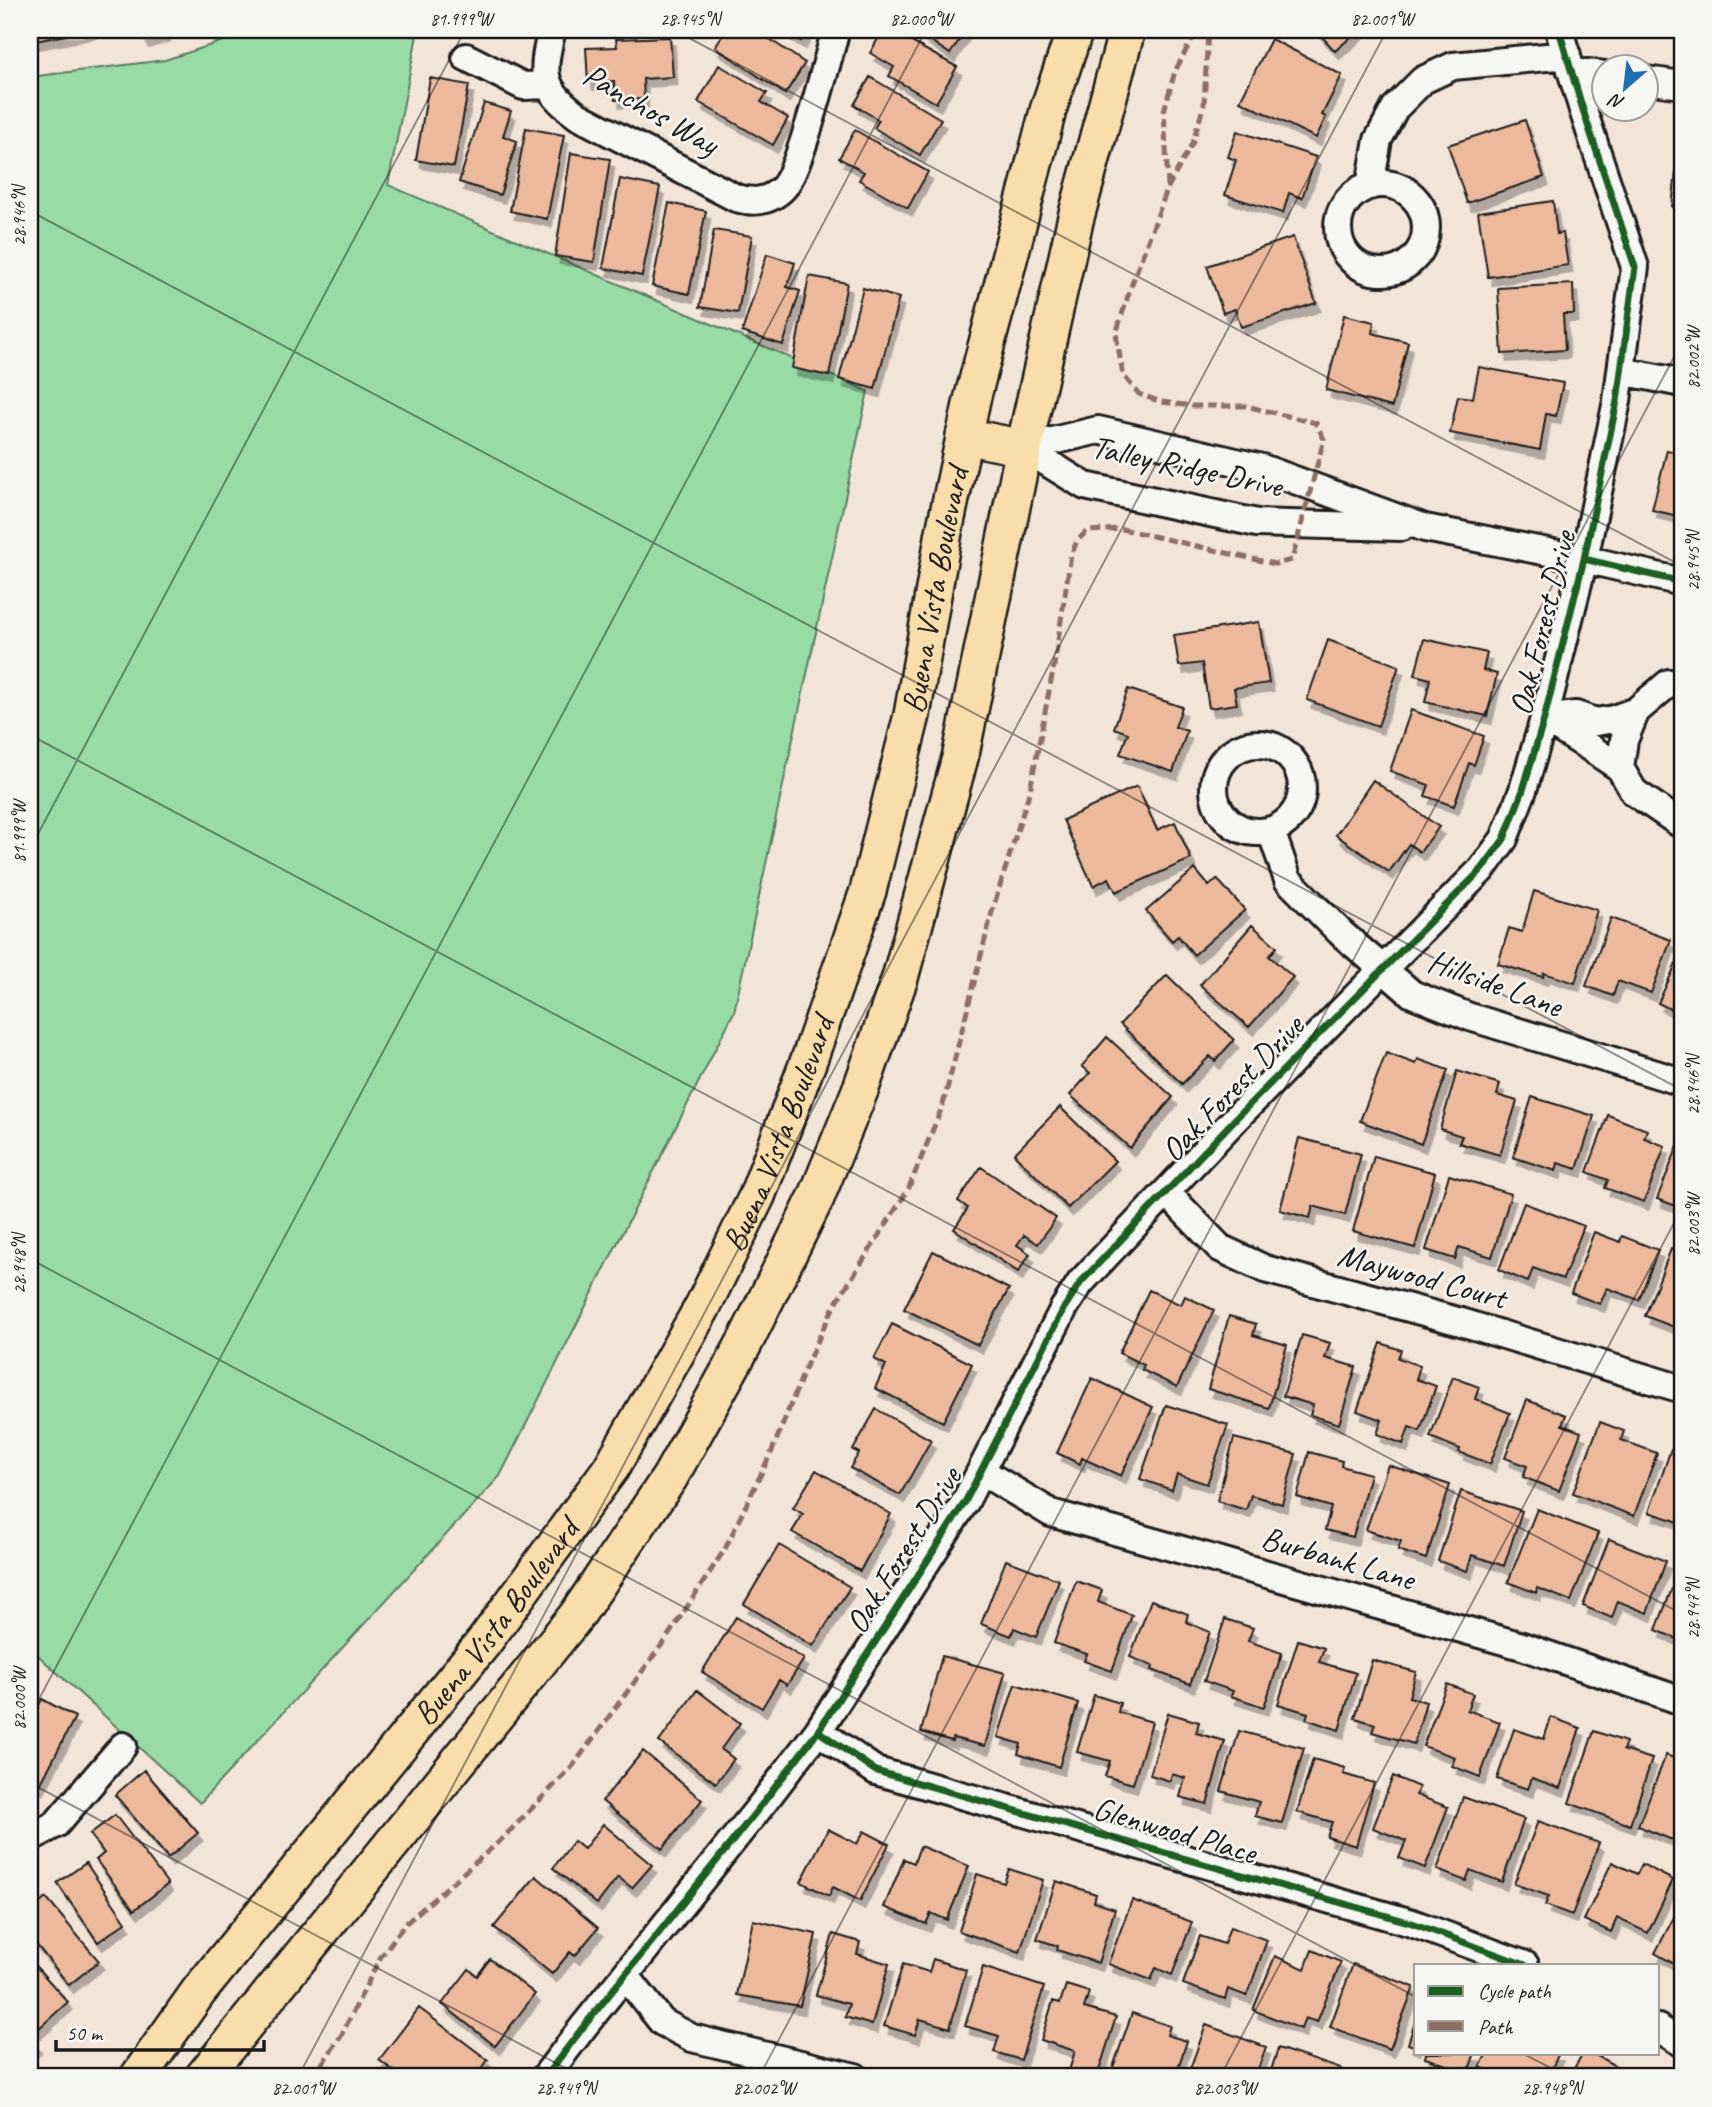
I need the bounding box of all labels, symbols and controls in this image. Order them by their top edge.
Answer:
text: 81.999°W [430,8,495,30]
text: 28.945°N [660,8,723,30]
text: 82.000°W [890,8,955,30]
text: 82.001°W [1351,8,1416,30]
north arrow [1590,52,1660,122]
street label: Panchos Way [576,53,729,166]
text: N [1604,87,1628,115]
text: 28.946°N [8,183,30,246]
text: 82.002°W [1682,324,1704,389]
street label: Talley Ridge Drive [1088,425,1288,507]
street label: Buena Vista Boulevard [892,459,979,716]
street label: Oak Forest Drive [1499,524,1586,719]
text: 28.945°N [1682,528,1704,591]
text: 81.999°W [8,798,30,863]
street label: Hillside Lane [1422,939,1570,1027]
street label: Oak Forest Drive [1151,1004,1314,1170]
street label: Buena Vista Boulevard [712,1006,845,1258]
text: 28.946°N [1682,1052,1704,1115]
text: 82.003°W [1682,1191,1704,1256]
text: 28.948°N [8,1231,30,1294]
street label: Maywood Court [1333,1233,1514,1319]
street label: Oak Forest Drive [835,1457,972,1641]
street label: Buena Vista Boulevard [404,1506,591,1734]
street label: Burbank Lane [1257,1516,1421,1600]
text: 28.947°N [1682,1576,1704,1639]
text: 82.000°W [8,1665,30,1730]
street label: Glenwood Place [1089,1787,1263,1874]
legend [1414,1964,1660,2054]
text: Cycle path [1478,1978,1551,2004]
scale bar [56,2009,264,2053]
text: Path [1478,2014,1514,2040]
text: 50 m [66,2020,104,2046]
text: 82.001°W [272,2077,337,2099]
text: 28.949°N [536,2077,599,2099]
text: 82.002°W [733,2077,798,2099]
text: 82.003°W [1194,2077,1259,2099]
text: 28.948°N [1522,2077,1585,2099]

